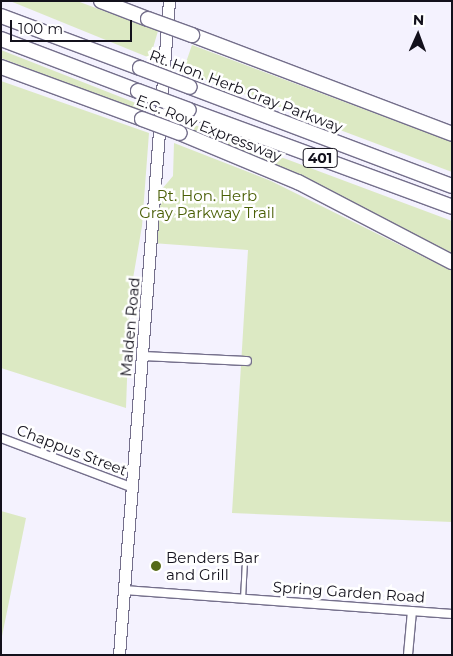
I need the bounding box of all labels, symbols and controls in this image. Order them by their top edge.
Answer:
scale bar [12,10,135,42]
north arrow [393,10,443,60]
text: N [413,11,424,29]
text: 100 m [18,19,63,38]
street label: Rt. Hon. Herb Gray Parkway [147,46,345,136]
street label: E.C. Row Expressway [134,91,284,165]
road number: 401 [302,146,338,170]
park label: Rt. Hon. Herb Gray Parkway Trail [139,186,275,221]
street label: Malden Road [117,277,143,377]
street label: Chappus Street [14,421,130,479]
place label: Benders Bar and Grill [166,548,259,583]
marker: Benders Bar and Grill [150,560,162,572]
street label: Spring Garden Road [272,578,426,606]

